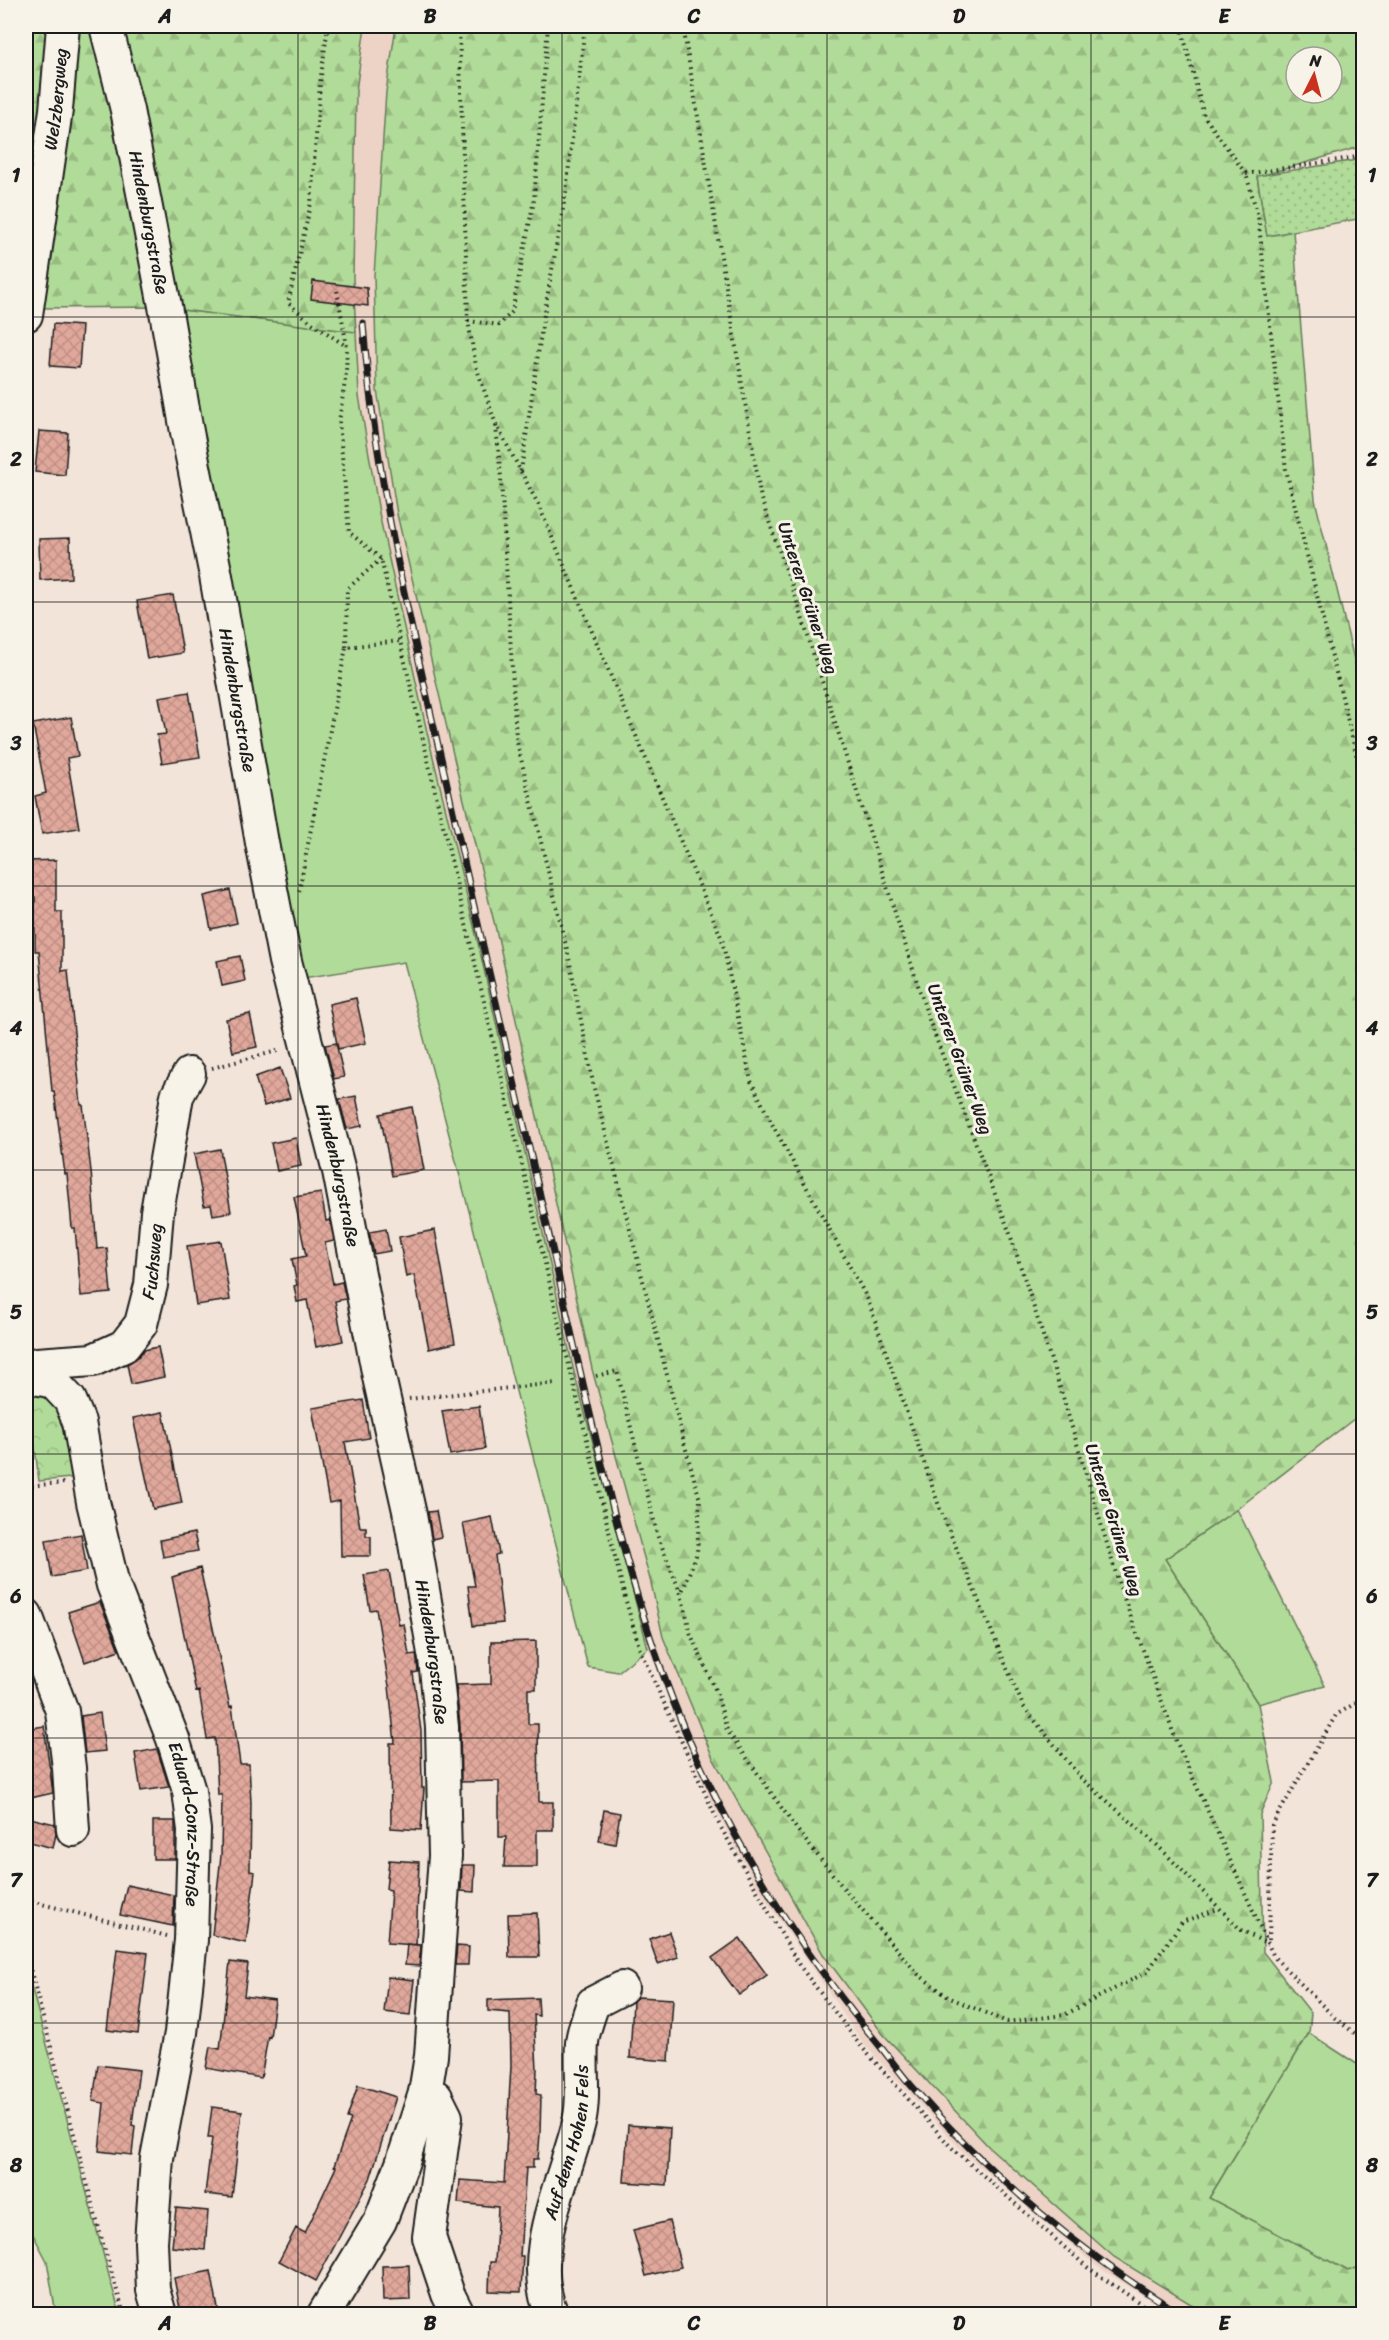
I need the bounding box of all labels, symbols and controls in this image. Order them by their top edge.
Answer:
text: A [157,0,172,34]
text: B [424,0,437,34]
text: C [687,0,701,34]
text: D [953,0,966,34]
text: E [1218,0,1231,34]
north arrow [1284,45,1344,105]
text: N [1307,45,1323,76]
street label: Welzbergweg [34,47,77,152]
street label: Hindenburgstraße [119,147,178,297]
text: 1 [12,158,21,193]
text: 1 [1368,158,1377,193]
text: 2 [9,442,22,477]
text: 2 [1365,442,1378,477]
street label: Unterer Grüner Weg [768,517,848,679]
street label: Hindenburgstraße [209,625,266,775]
text: 3 [10,726,22,761]
text: 3 [1366,726,1378,761]
street label: Unterer Grüner Weg [918,979,1002,1139]
text: 4 [9,1011,23,1046]
text: 4 [1365,1011,1379,1046]
street label: Hindenburgstraße [306,1100,369,1250]
street label: Fuchsweg [132,1222,172,1303]
text: 5 [10,1295,22,1330]
text: 5 [1366,1295,1378,1330]
street label: Unterer Grüner Weg [1075,1439,1153,1601]
street label: Hindenburgstraße [405,1577,458,1726]
text: 6 [9,1579,22,1614]
text: 6 [1365,1579,1378,1614]
street label: Eduard-Conz-Straße [159,1738,210,1907]
text: 7 [10,1863,23,1898]
text: 7 [1366,1863,1379,1898]
street label: Auf dem Hohen Fels [534,2064,598,2224]
text: 8 [9,2148,23,2183]
text: 8 [1365,2148,1379,2183]
text: A [157,2306,172,2340]
text: B [424,2306,437,2340]
text: C [687,2306,701,2340]
text: D [953,2306,966,2340]
text: E [1218,2306,1231,2340]

